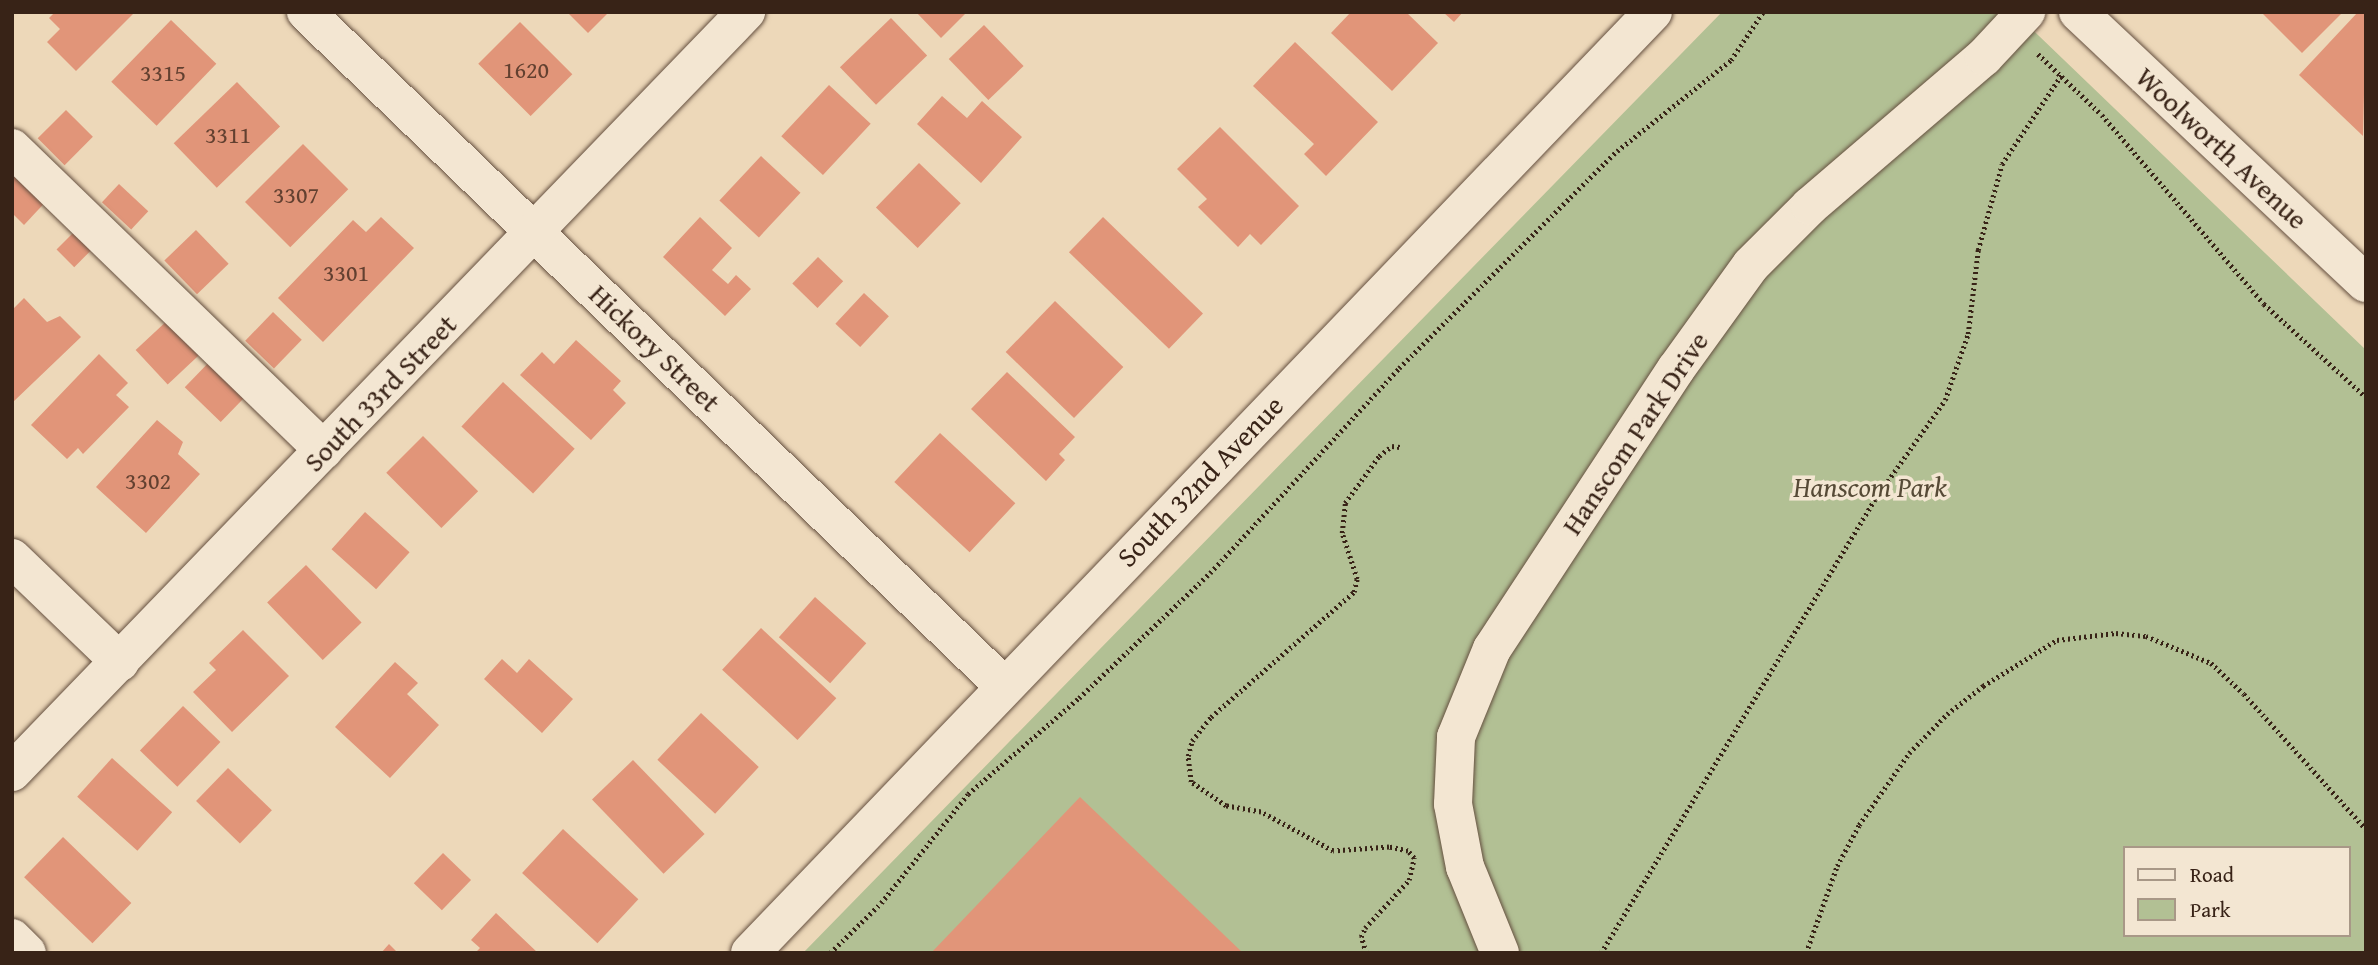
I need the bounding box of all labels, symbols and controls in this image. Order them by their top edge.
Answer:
house number: 1620 [503,56,549,84]
house number: 3315 [140,59,186,87]
street label: Woolworth Avenue [2129,60,2315,236]
house number: 3311 [205,121,251,149]
house number: 3307 [273,181,319,209]
house number: 3301 [323,259,369,287]
street label: Hickory Street [583,277,727,419]
street label: South 33rd Street [297,308,463,478]
street label: Hanscom Park Drive [1555,325,1715,541]
street label: South 32nd Avenue [1110,389,1290,573]
house number: 3302 [125,467,171,495]
park label: Hanscom Park [1793,470,1947,504]
legend [2122,846,2350,937]
text: Road [2190,859,2234,890]
text: Park [2190,894,2231,925]

